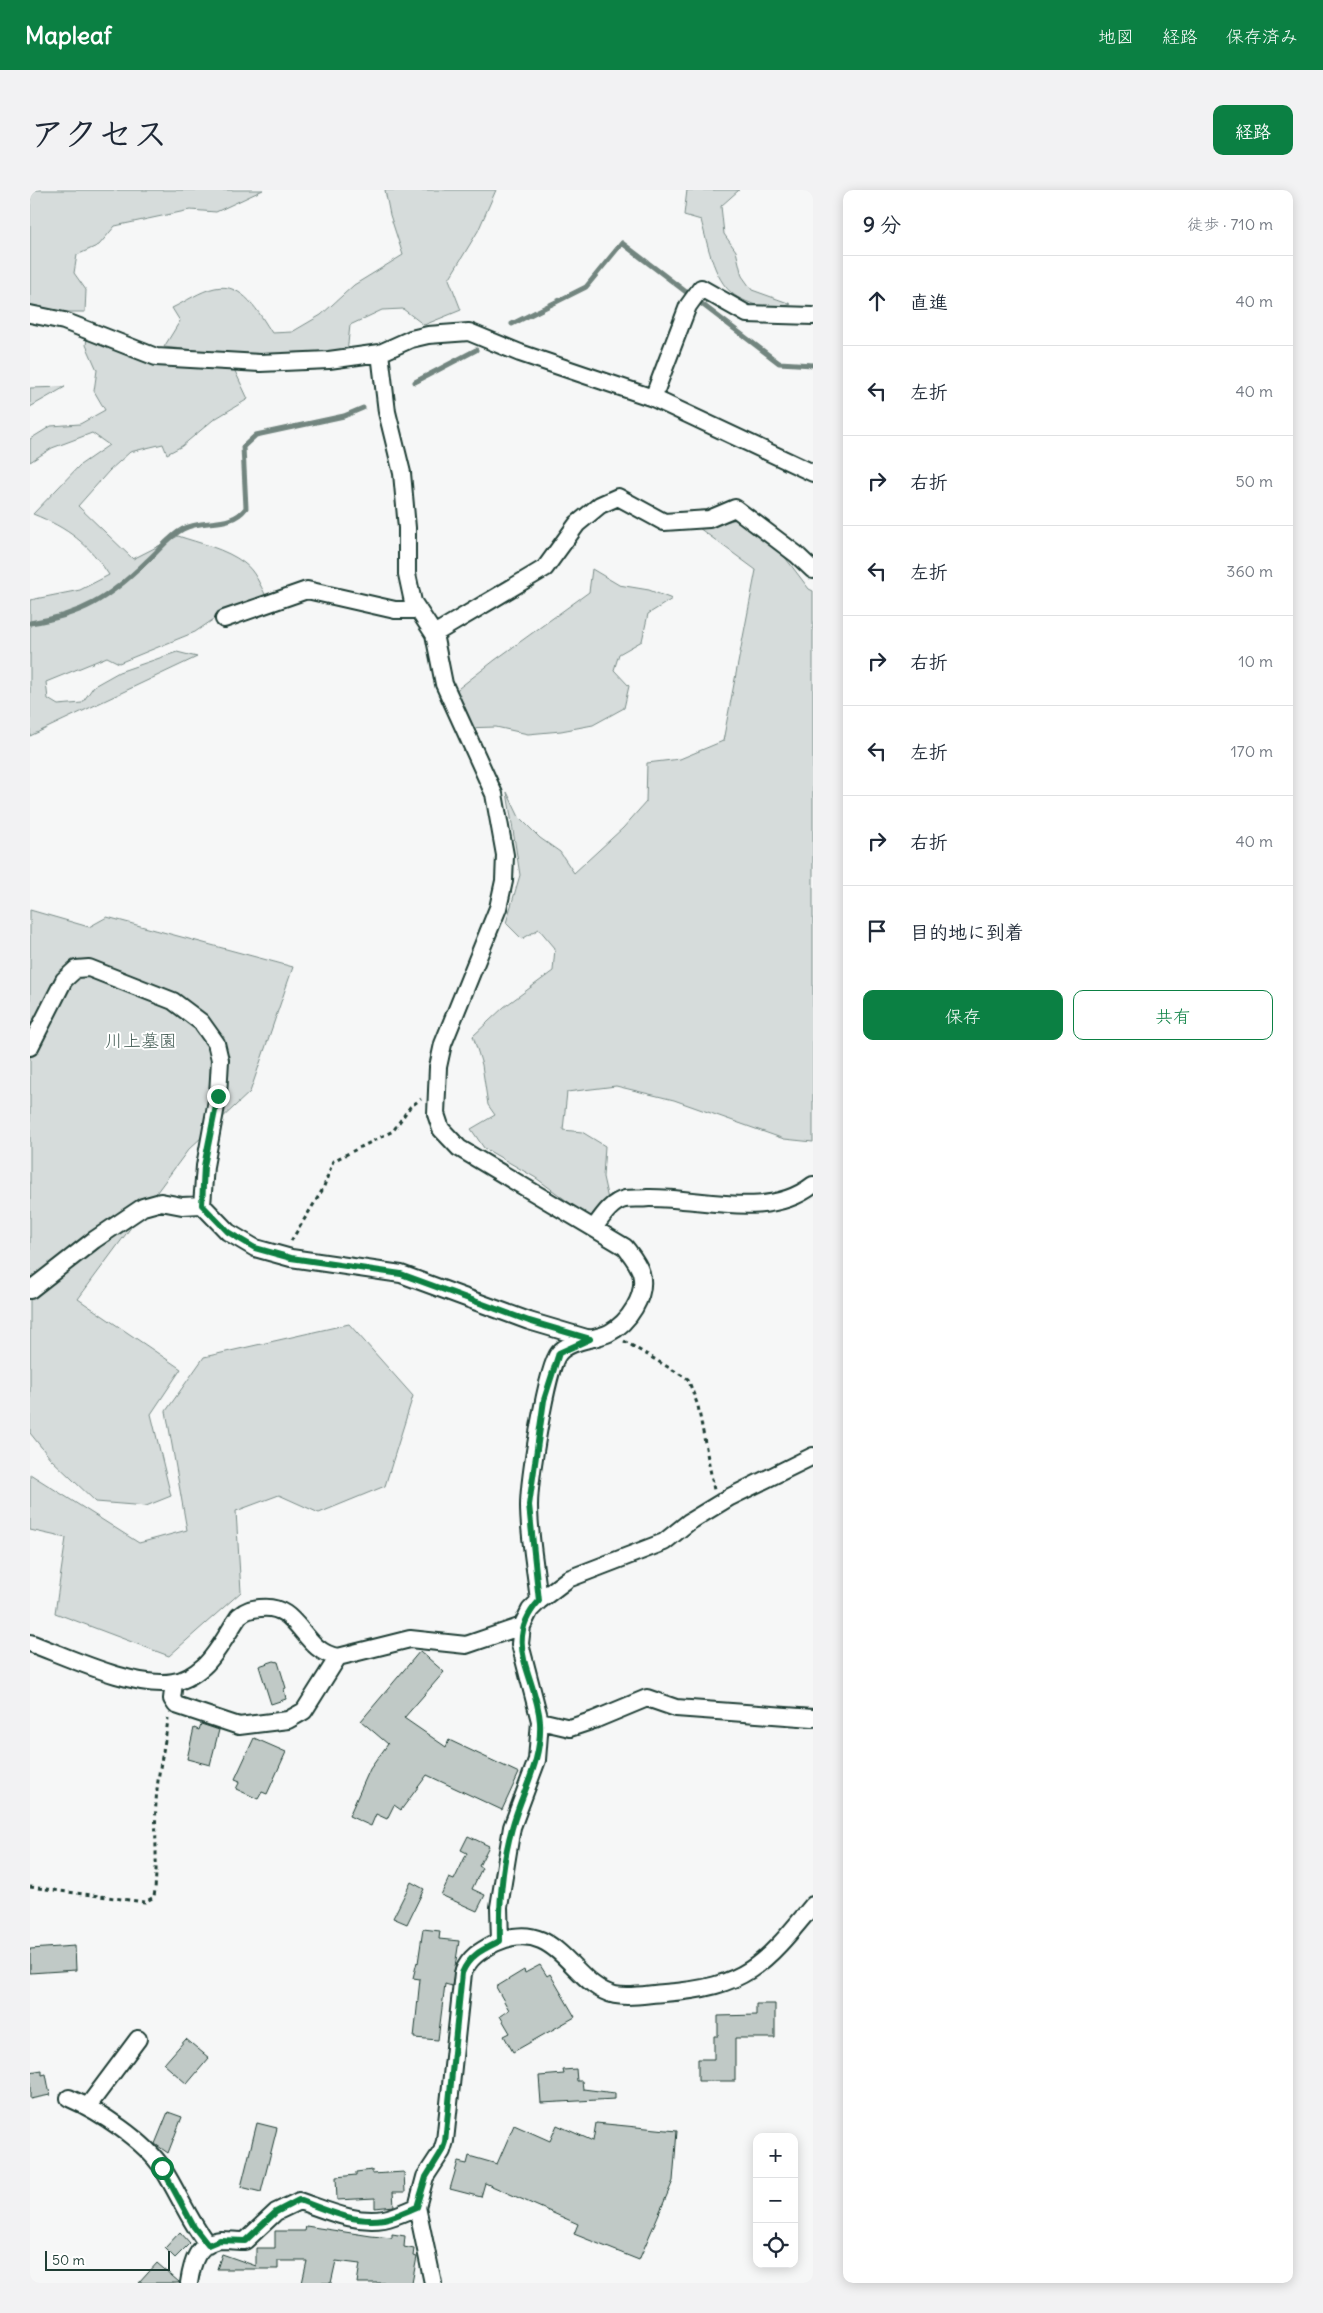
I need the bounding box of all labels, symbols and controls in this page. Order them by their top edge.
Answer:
text: Mapleaf [25,20,112,50]
text: 地図 [1098,25,1134,48]
text: 経路 [1162,25,1198,48]
text: 保存済み [1226,25,1298,48]
button: 経路 [1213,105,1293,155]
text: アクセス [30,111,168,155]
text: 9 分 [863,211,901,238]
text: 徒歩 · 710 m [1187,214,1273,234]
icon: ahead [863,287,891,315]
text: 直進 [910,290,948,314]
text: 40 m [1235,291,1273,311]
icon: left [863,377,891,405]
text: 左折 [910,380,948,404]
text: 40 m [1235,381,1273,401]
icon: right [863,467,891,495]
text: 右折 [910,470,948,494]
text: 50 m [1235,471,1273,491]
icon: left [863,557,891,585]
text: 左折 [910,560,948,584]
text: 360 m [1226,561,1273,581]
icon: right [863,647,891,675]
text: 右折 [910,650,948,674]
text: 10 m [1238,651,1273,671]
icon: left [863,737,891,765]
text: 左折 [910,740,948,764]
text: 170 m [1230,741,1273,761]
icon: right [863,827,891,855]
text: 右折 [910,830,948,854]
text: 40 m [1235,831,1273,851]
icon: arrive [863,917,891,945]
text: 目的地に到着 [910,920,1024,944]
button: 保存 [863,990,1063,1040]
button: 共有 [1073,990,1273,1040]
park label: 川上墓園 [105,1029,177,1052]
route end [207,1085,230,1108]
map controls [753,2133,798,2268]
button: + [753,2133,798,2178]
route start [151,2157,174,2180]
button: − [753,2178,798,2223]
button: locate [753,2223,798,2268]
scale bar [45,2248,170,2271]
text: 50 m [52,2251,85,2269]

